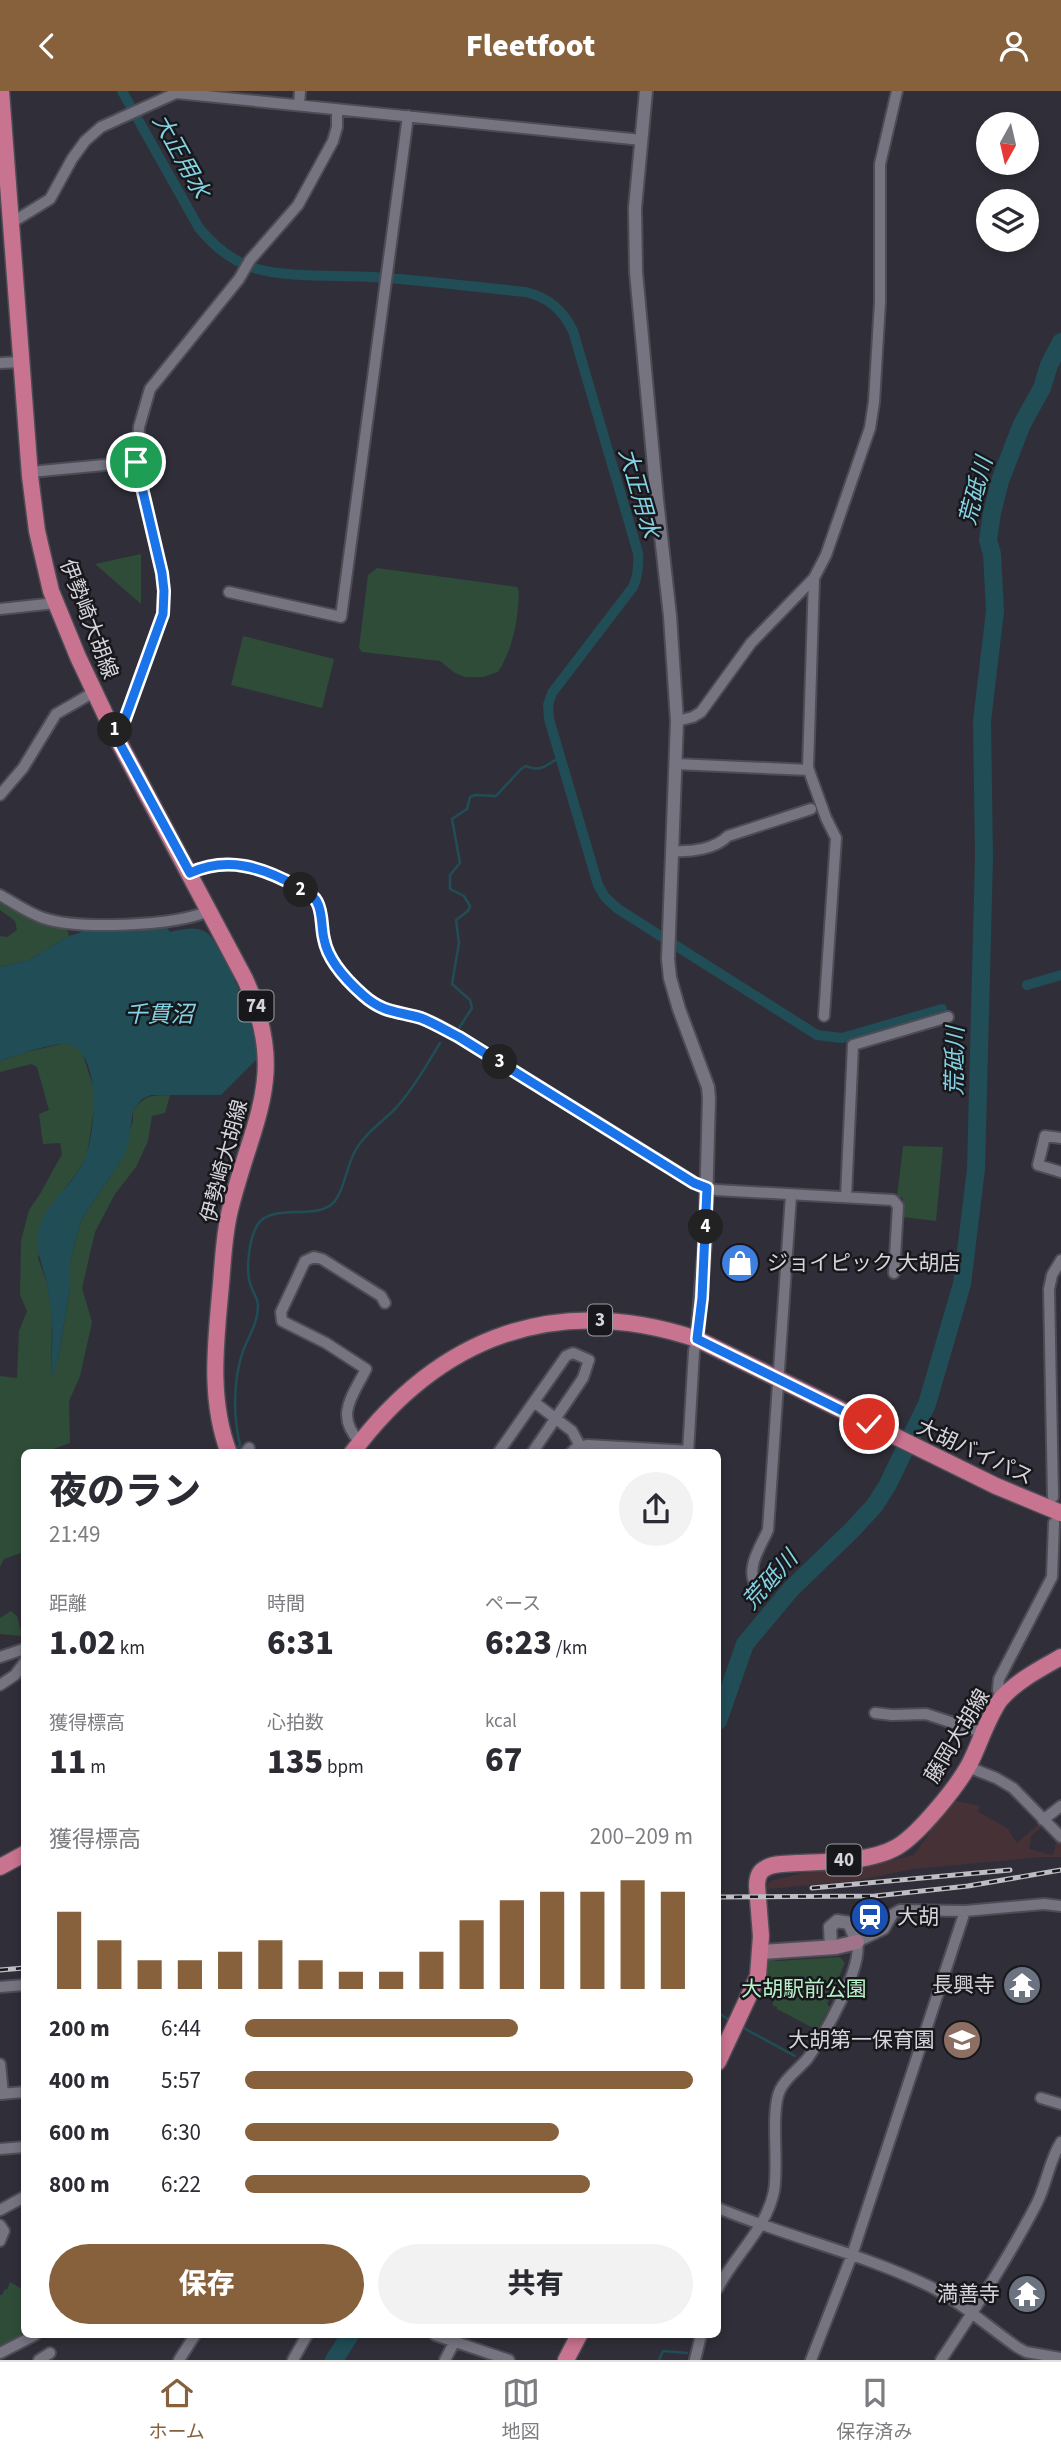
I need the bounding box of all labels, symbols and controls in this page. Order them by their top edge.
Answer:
text: Fleetfoot [466,23,595,69]
icon: back [28,27,66,65]
icon: person [995,27,1033,65]
water label: 大正用水 [144,108,219,207]
north arrow [976,112,1040,175]
map controls [976,112,1039,252]
button: layers [976,189,1039,252]
pin [106,432,166,492]
icon: arrive [117,443,155,481]
water label: 大正用水 [610,444,668,545]
water label: 荒砥川 [951,451,1002,529]
street label: 伊勢崎大胡線 [52,555,126,683]
pin: 1 [97,713,132,747]
text: 1 [109,716,120,743]
pin: 2 [284,873,318,907]
text: 2 [295,876,306,903]
road number: 74 [238,991,274,1022]
water label: 千貫沼 [125,998,197,1031]
water label: 荒砥川 [938,1023,972,1096]
pin: 3 [482,1045,518,1079]
text: 3 [494,1048,505,1075]
street label: 伊勢崎大胡線 [193,1096,255,1226]
pin: 4 [688,1209,724,1245]
text: 4 [700,1213,711,1240]
shop icon: ジョイピック 大胡店 [719,1242,761,1284]
place label: ジョイピック 大胡店 [767,1248,960,1278]
road number: 3 [588,1305,612,1336]
pin [839,1394,899,1454]
icon: check [850,1405,888,1443]
street label: 大胡バイパス [912,1412,1038,1492]
text: 夜のラン [49,1465,201,1519]
button: share [619,1472,693,1546]
text: 21:49 [49,1518,100,1551]
water label: 荒砥川 [735,1541,807,1617]
text: 距離 [49,1591,87,1618]
text: 時間 [267,1591,305,1618]
text: ペース [485,1591,541,1618]
text: 1.02 [49,1618,116,1668]
text: 6:31 [267,1618,334,1668]
text: 6:23 [485,1618,552,1668]
text: km [116,1635,145,1662]
text: /km [552,1635,588,1662]
street label: 藤岡大胡線 [917,1683,997,1789]
text: kcal [485,1708,517,1735]
text: 獲得標高 [49,1710,125,1737]
text: 心拍数 [267,1710,324,1737]
text: 67 [485,1735,522,1785]
text: 11 [49,1737,86,1787]
text: 135 [267,1737,323,1787]
text: m [86,1754,106,1781]
text: bpm [323,1754,364,1781]
text: 200–209 m [590,1820,693,1853]
text: 獲得標高 [49,1823,141,1856]
road number: 40 [826,1845,862,1875]
station icon: 大胡 [849,1896,891,1938]
place label: 大胡 [897,1902,939,1932]
temple icon: 長興寺 [1001,1964,1043,2006]
place label: 長興寺 [932,1970,995,2000]
park label: 大胡駅前公園 [741,1974,867,2004]
text: 200 m [49,2012,110,2045]
text: 6:44 [161,2012,201,2045]
school or university icon: 大胡第一保育園 [941,2019,983,2061]
place label: 大胡第一保育園 [788,2025,935,2055]
text: 400 m [49,2064,110,2097]
text: 5:57 [161,2064,201,2097]
text: 600 m [49,2116,110,2149]
text: 6:30 [161,2116,201,2149]
text: 800 m [49,2168,110,2201]
text: 6:22 [161,2168,201,2201]
button: 保存 [49,2244,364,2324]
button: 共有 [378,2244,693,2324]
temple icon: 満善寺 [1006,2273,1048,2315]
place label: 満善寺 [937,2279,1000,2309]
tab: ホーム [148,2374,205,2446]
tab: 地図 [502,2374,540,2446]
tab: 保存済み [837,2374,913,2446]

